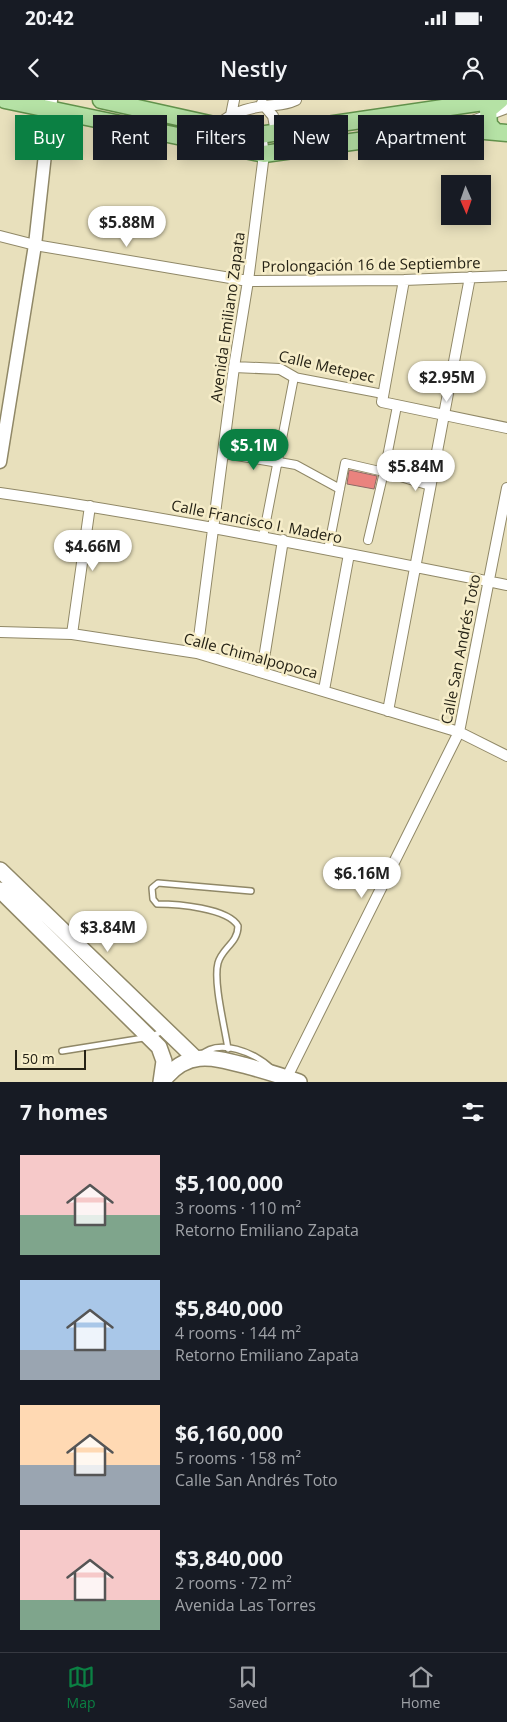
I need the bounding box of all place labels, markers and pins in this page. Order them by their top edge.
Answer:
pin: $5.88M [86,206,168,248]
pin: $2.95M [406,360,488,403]
pin: $5.1M [219,428,289,471]
pin: $5.84M [375,450,457,492]
pin: $4.66M [52,530,134,572]
pin: $6.16M [321,856,403,899]
pin: $3.84M [67,910,149,953]

